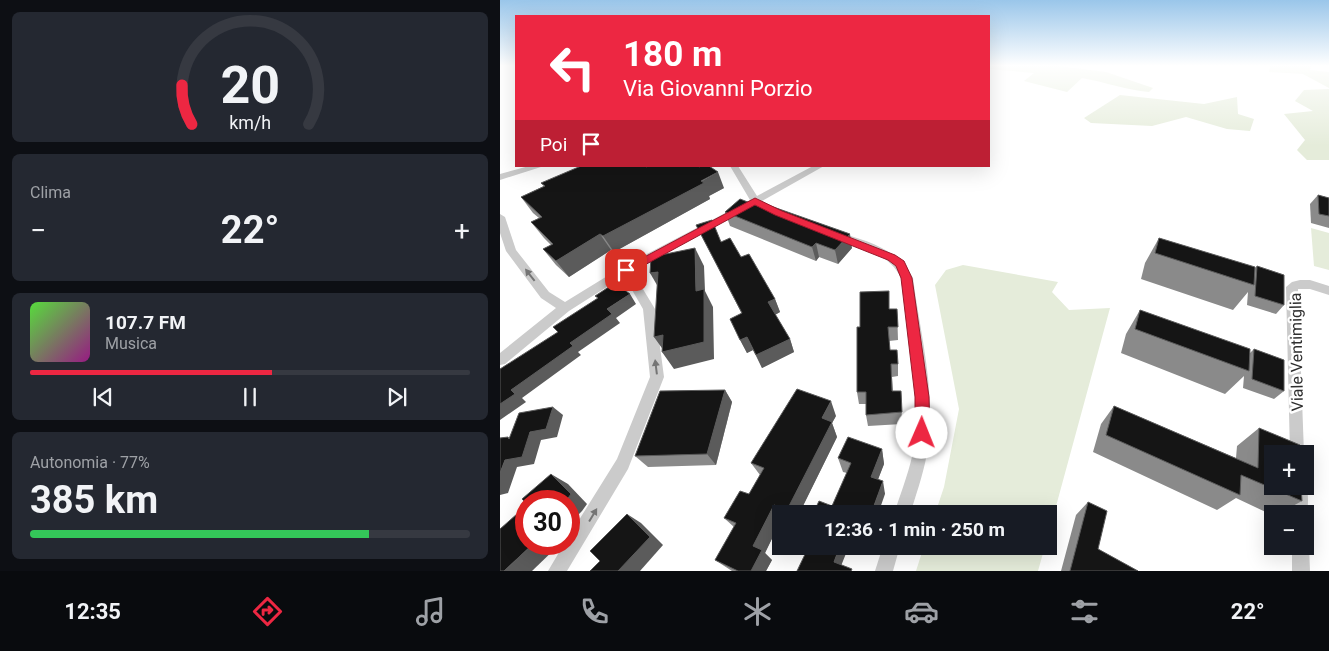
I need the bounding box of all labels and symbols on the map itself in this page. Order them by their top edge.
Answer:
pin [605,249,647,291]
one-way arrow [524,269,535,282]
street label: Viale Ventimiglia [1286,292,1307,412]
one-way arrow [652,359,660,375]
position arrow [895,406,947,458]
speed limit sign: 30 [515,490,580,555]
one-way arrow [588,509,597,522]

